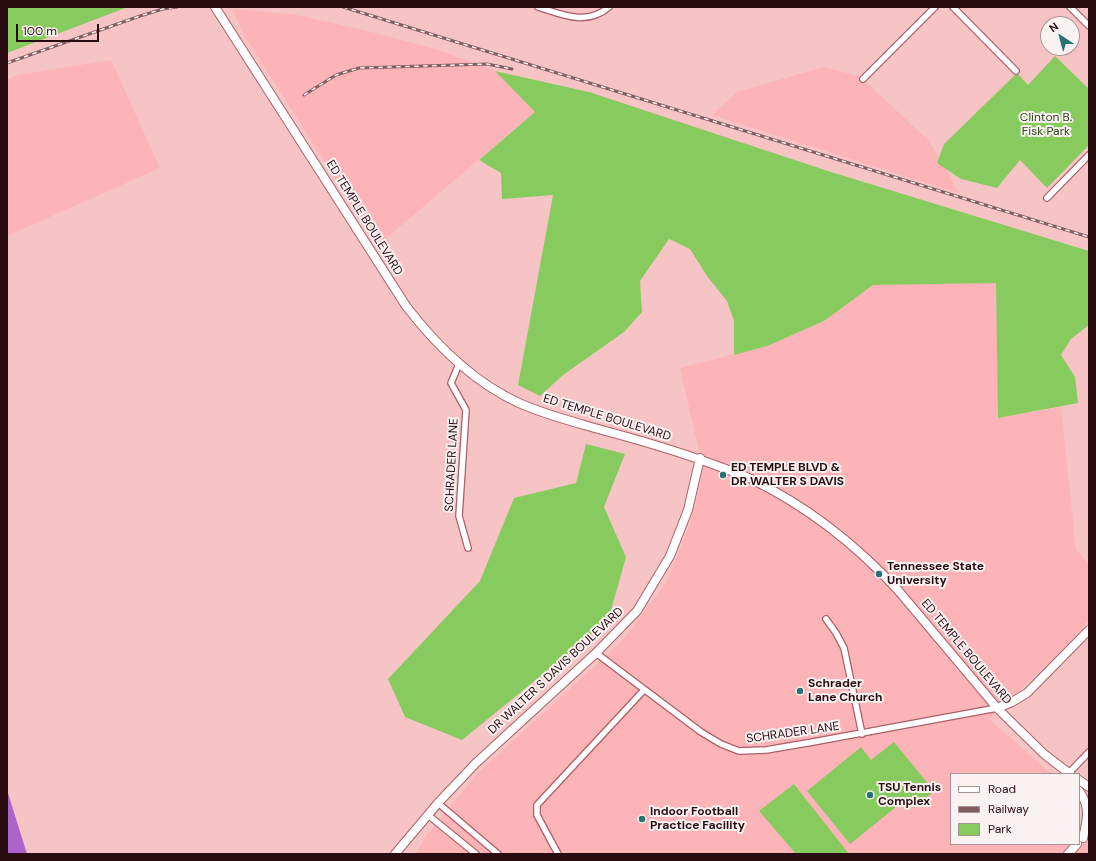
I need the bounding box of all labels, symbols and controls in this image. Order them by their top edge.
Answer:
scale bar [18,16,101,42]
north arrow [1040,16,1080,56]
text: N [1046,19,1061,35]
text: 100 m [23,23,57,39]
park label: Clinton B. Fisk Park [1020,111,1072,139]
street label: ED TEMPLE BOULEVARD [323,158,405,278]
street label: ED TEMPLE BOULEVARD [541,392,673,444]
street label: SCHRADER LANE [442,418,462,512]
place label: ED TEMPLE BLVD & DR WALTER S DAVIS [731,461,844,489]
marker: ED TEMPLE BLVD & DR WALTER S DAVIS [718,470,728,480]
place label: Tennessee State University [887,560,984,588]
marker: Tennessee State University [874,569,884,579]
street label: ED TEMPLE BOULEVARD [918,597,1014,707]
street label: DR WALTER S DAVIS BOULEVARD [485,605,627,737]
place label: Schrader Lane Church [808,677,882,705]
marker: Schrader Lane Church [795,686,805,696]
street label: SCHRADER LANE [746,719,840,747]
legend [950,773,1080,845]
place label: TSU Tennis Complex [878,781,941,809]
text: Road [988,781,1016,797]
marker: TSU Tennis Complex [865,790,875,800]
text: Railway [988,801,1029,817]
place label: Indoor Football Practice Facility [650,805,745,833]
marker: Indoor Football Practice Facility [637,814,647,824]
text: Park [988,821,1012,837]

